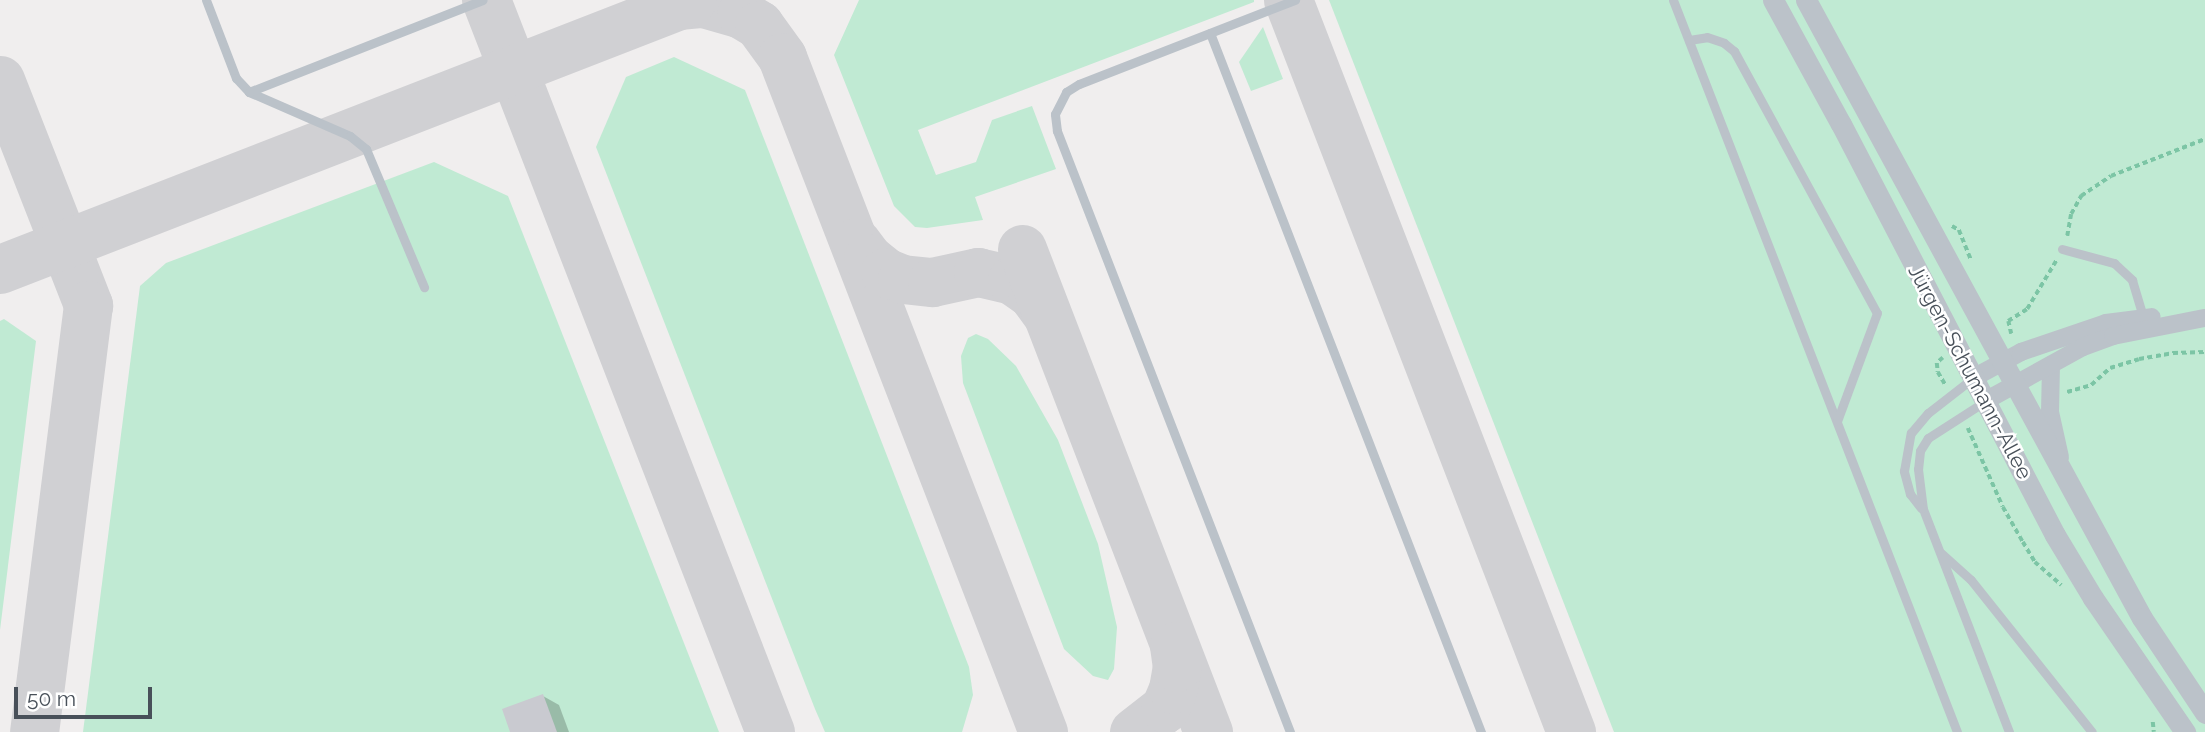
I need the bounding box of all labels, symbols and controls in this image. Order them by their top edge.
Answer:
street label: Jürgen-Schumann-Allee [1903,260,2037,484]
scale bar [18,672,156,716]
text: 50 m [27,686,76,711]

